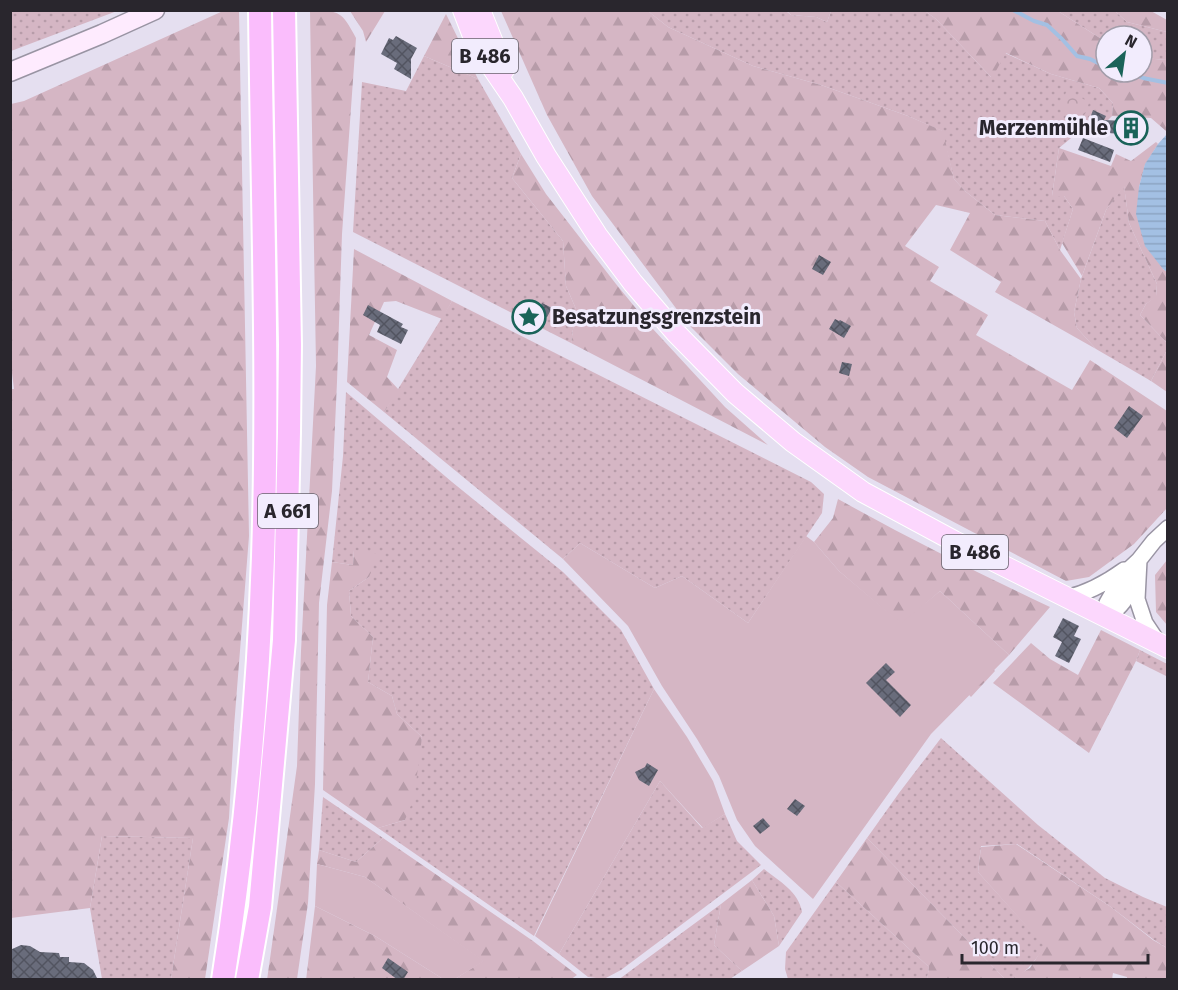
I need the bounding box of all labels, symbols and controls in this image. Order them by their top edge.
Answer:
north arrow [1094,24,1154,84]
text: N [1122,30,1140,52]
road number: B 486 [452,39,518,73]
building icon: Merzenmühle [1113,110,1149,146]
place label: Merzenmühle [979,115,1108,141]
place icon: Besatzungsgrenzstein [511,299,547,335]
place label: Besatzungsgrenzstein [552,304,761,330]
road number: A 661 [258,494,318,528]
road number: B 486 [942,535,1008,569]
scale bar [962,927,1148,965]
text: 100 m [971,937,1019,959]

